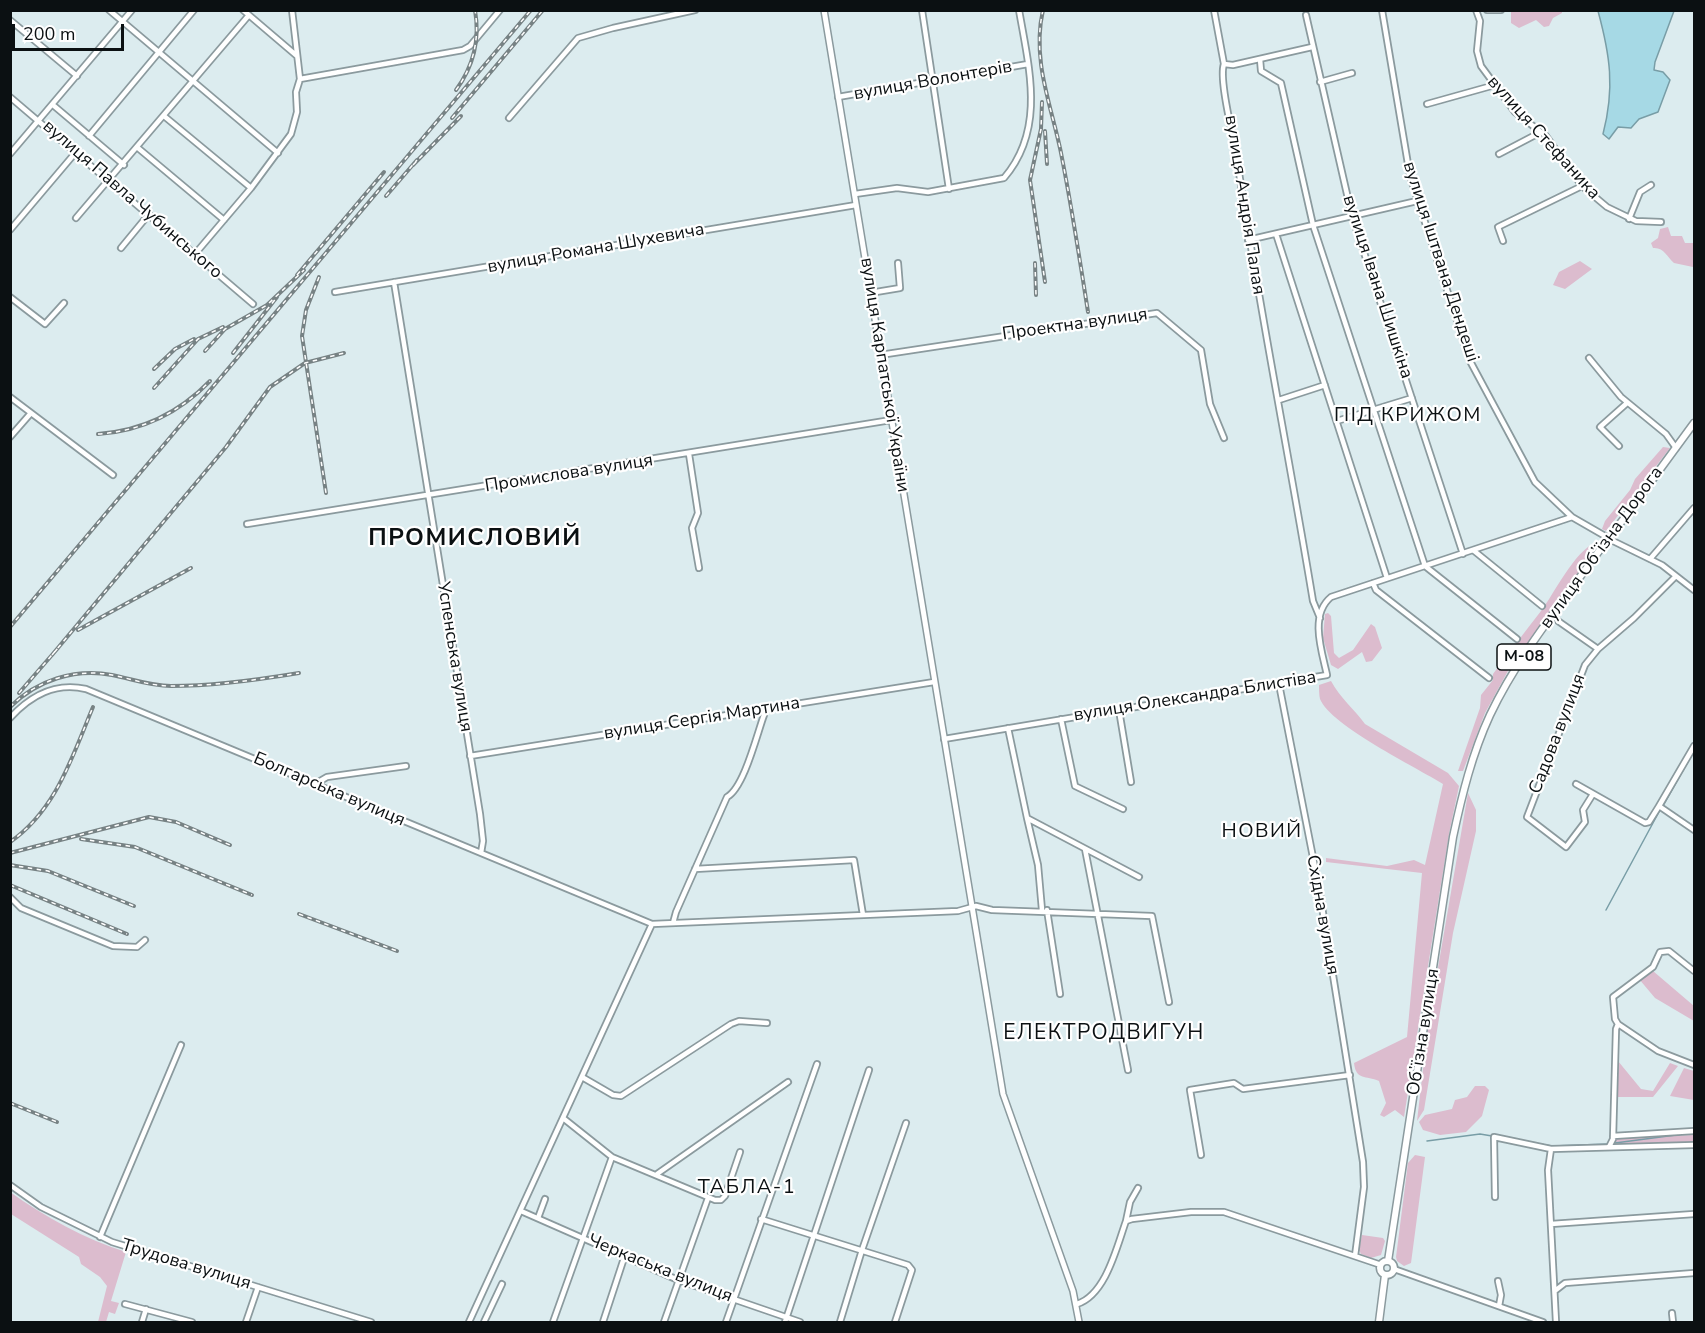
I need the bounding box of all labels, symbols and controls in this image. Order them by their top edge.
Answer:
scale bar [15,12,128,50]
text: 200 m [23,22,75,46]
street label: вулиця Волонтерів [852,56,1014,106]
street label: вулиця Стефаника [1482,72,1604,204]
street label: вулиця Андрія Палая [1219,114,1269,296]
street label: вулиця Павла Чубинського [38,116,226,284]
street label: вулиця Іштвана Дендеші [1397,159,1483,365]
street label: вулиця Івана Шишкіна [1337,193,1417,381]
street label: вулиця Романа Шухевича [486,219,706,279]
street label: вулиця Карпатської України [855,256,913,494]
street label: Проектна вулиця [1001,304,1149,346]
district label: ПІД КРИЖОМ [1334,404,1482,428]
street label: Промислова вулиця [483,450,655,498]
street label: вулиця Обʼїзна Дорога [1536,463,1668,633]
district label: ПРОМИСЛОВИЙ [368,525,582,553]
street label: Успенська вулиця [431,580,477,734]
road number: М-08 [1497,644,1551,670]
street label: вулиця Олександра Блистіва [1072,667,1318,727]
street label: Садова вулиця [1525,671,1591,797]
street label: вулиця Сергія Мартина [602,693,802,745]
street label: Болгарська вулиця [250,748,408,832]
district label: НОВИЙ [1221,820,1303,844]
street label: Східна вулиця [1301,853,1343,977]
street label: Обʼїзна вулиця [1403,967,1445,1097]
district label: ЕЛЕКТРОДВИГУН [1003,1021,1205,1047]
district label: ТАБЛА-1 [698,1176,796,1200]
street label: Черкаська вулиця [585,1230,735,1308]
street label: Трудова вулиця [119,1235,253,1295]

